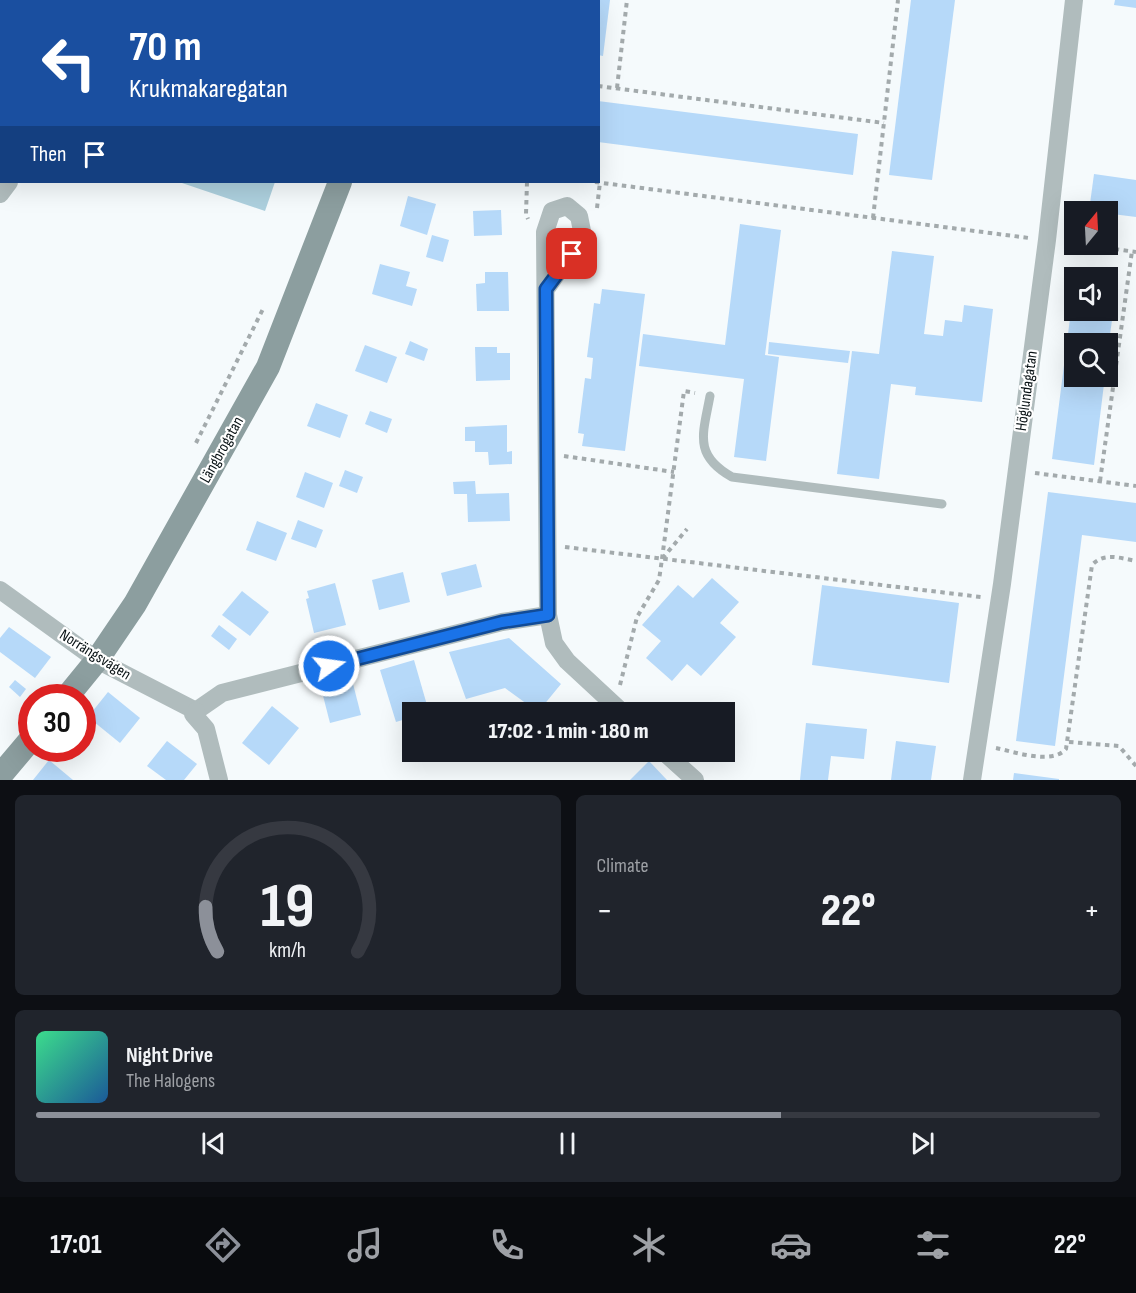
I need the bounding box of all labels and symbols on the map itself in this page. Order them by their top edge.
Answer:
north arrow [1064,201,1118,255]
pin [546,228,597,279]
street label: Höglundagatan [1012,350,1042,432]
street label: Längbrogatan [196,413,248,487]
street label: Norrängsvägen [56,626,134,684]
position arrow [297,634,361,698]
speed limit sign: 30 [18,684,96,762]

